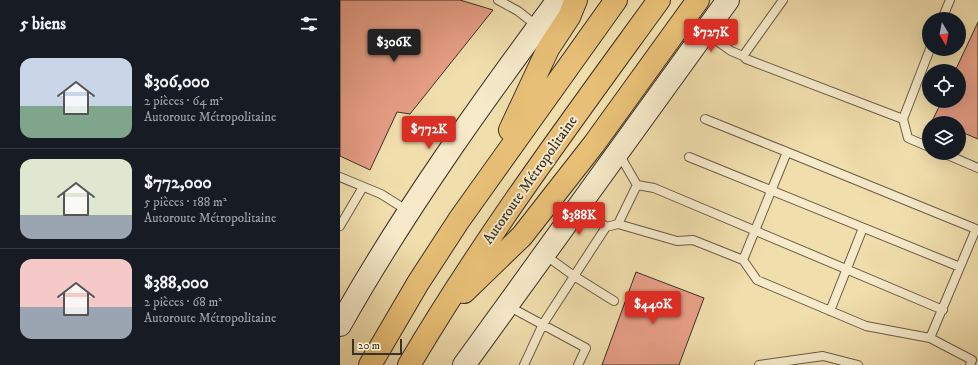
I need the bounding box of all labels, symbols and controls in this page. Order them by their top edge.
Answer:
north arrow [922,12,966,56]
map controls [922,12,966,160]
text: 5 biens [20,13,66,35]
icon: filters [298,13,320,35]
pin: $727K [683,19,739,53]
text: $727K [693,24,729,40]
pin: $306K [366,29,422,63]
text: $306K [377,34,411,50]
button: locate [922,64,966,108]
text: $306,000 [144,71,210,93]
icon: home [52,74,100,122]
text: 2 pièces · 64 m² [144,93,223,109]
text: Autoroute Métropolitaine [144,109,276,125]
street label: Autoroute Métropolitaine [478,112,582,248]
pin: $772K [401,116,457,150]
button: layers [922,116,966,160]
text: $772K [411,121,447,137]
text: $772,000 [144,172,212,194]
icon: home [52,175,100,223]
text: 5 pièces · 188 m² [144,194,227,210]
pin: $388K [551,202,607,236]
text: $388K [562,207,596,223]
text: Autoroute Métropolitaine [144,210,276,226]
text: $388,000 [144,272,209,294]
icon: home [52,275,100,323]
pin: $440K [625,291,681,325]
text: 2 pièces · 68 m² [144,294,222,310]
text: $440K [634,296,672,312]
text: Autoroute Métropolitaine [144,310,276,326]
scale bar [352,337,402,356]
text: 20 m [358,339,380,353]

